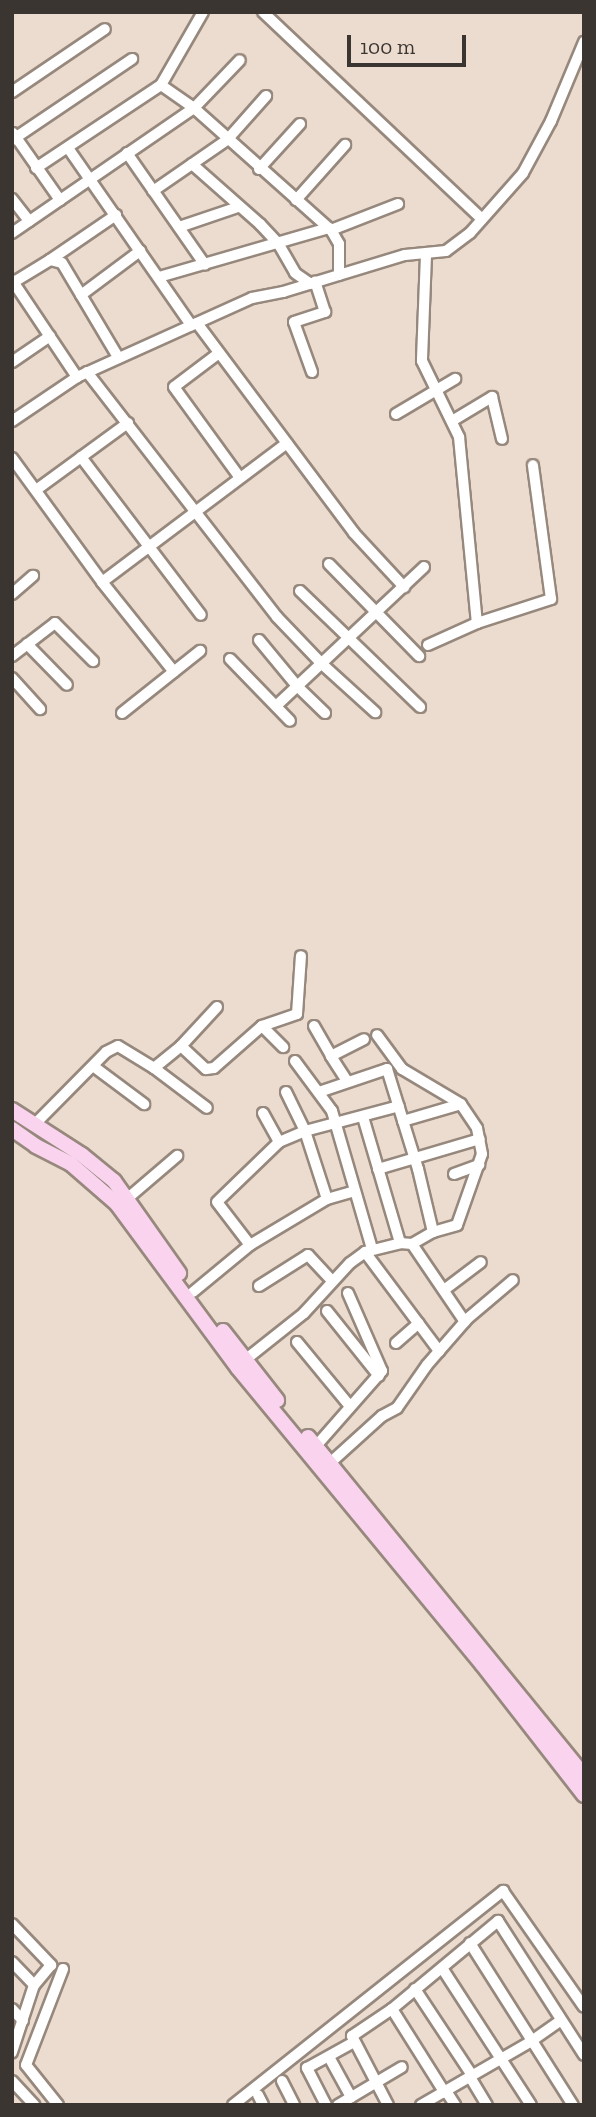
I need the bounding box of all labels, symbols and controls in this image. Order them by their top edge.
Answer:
scale bar [351,21,470,65]
text: 100 m [360,34,415,59]

